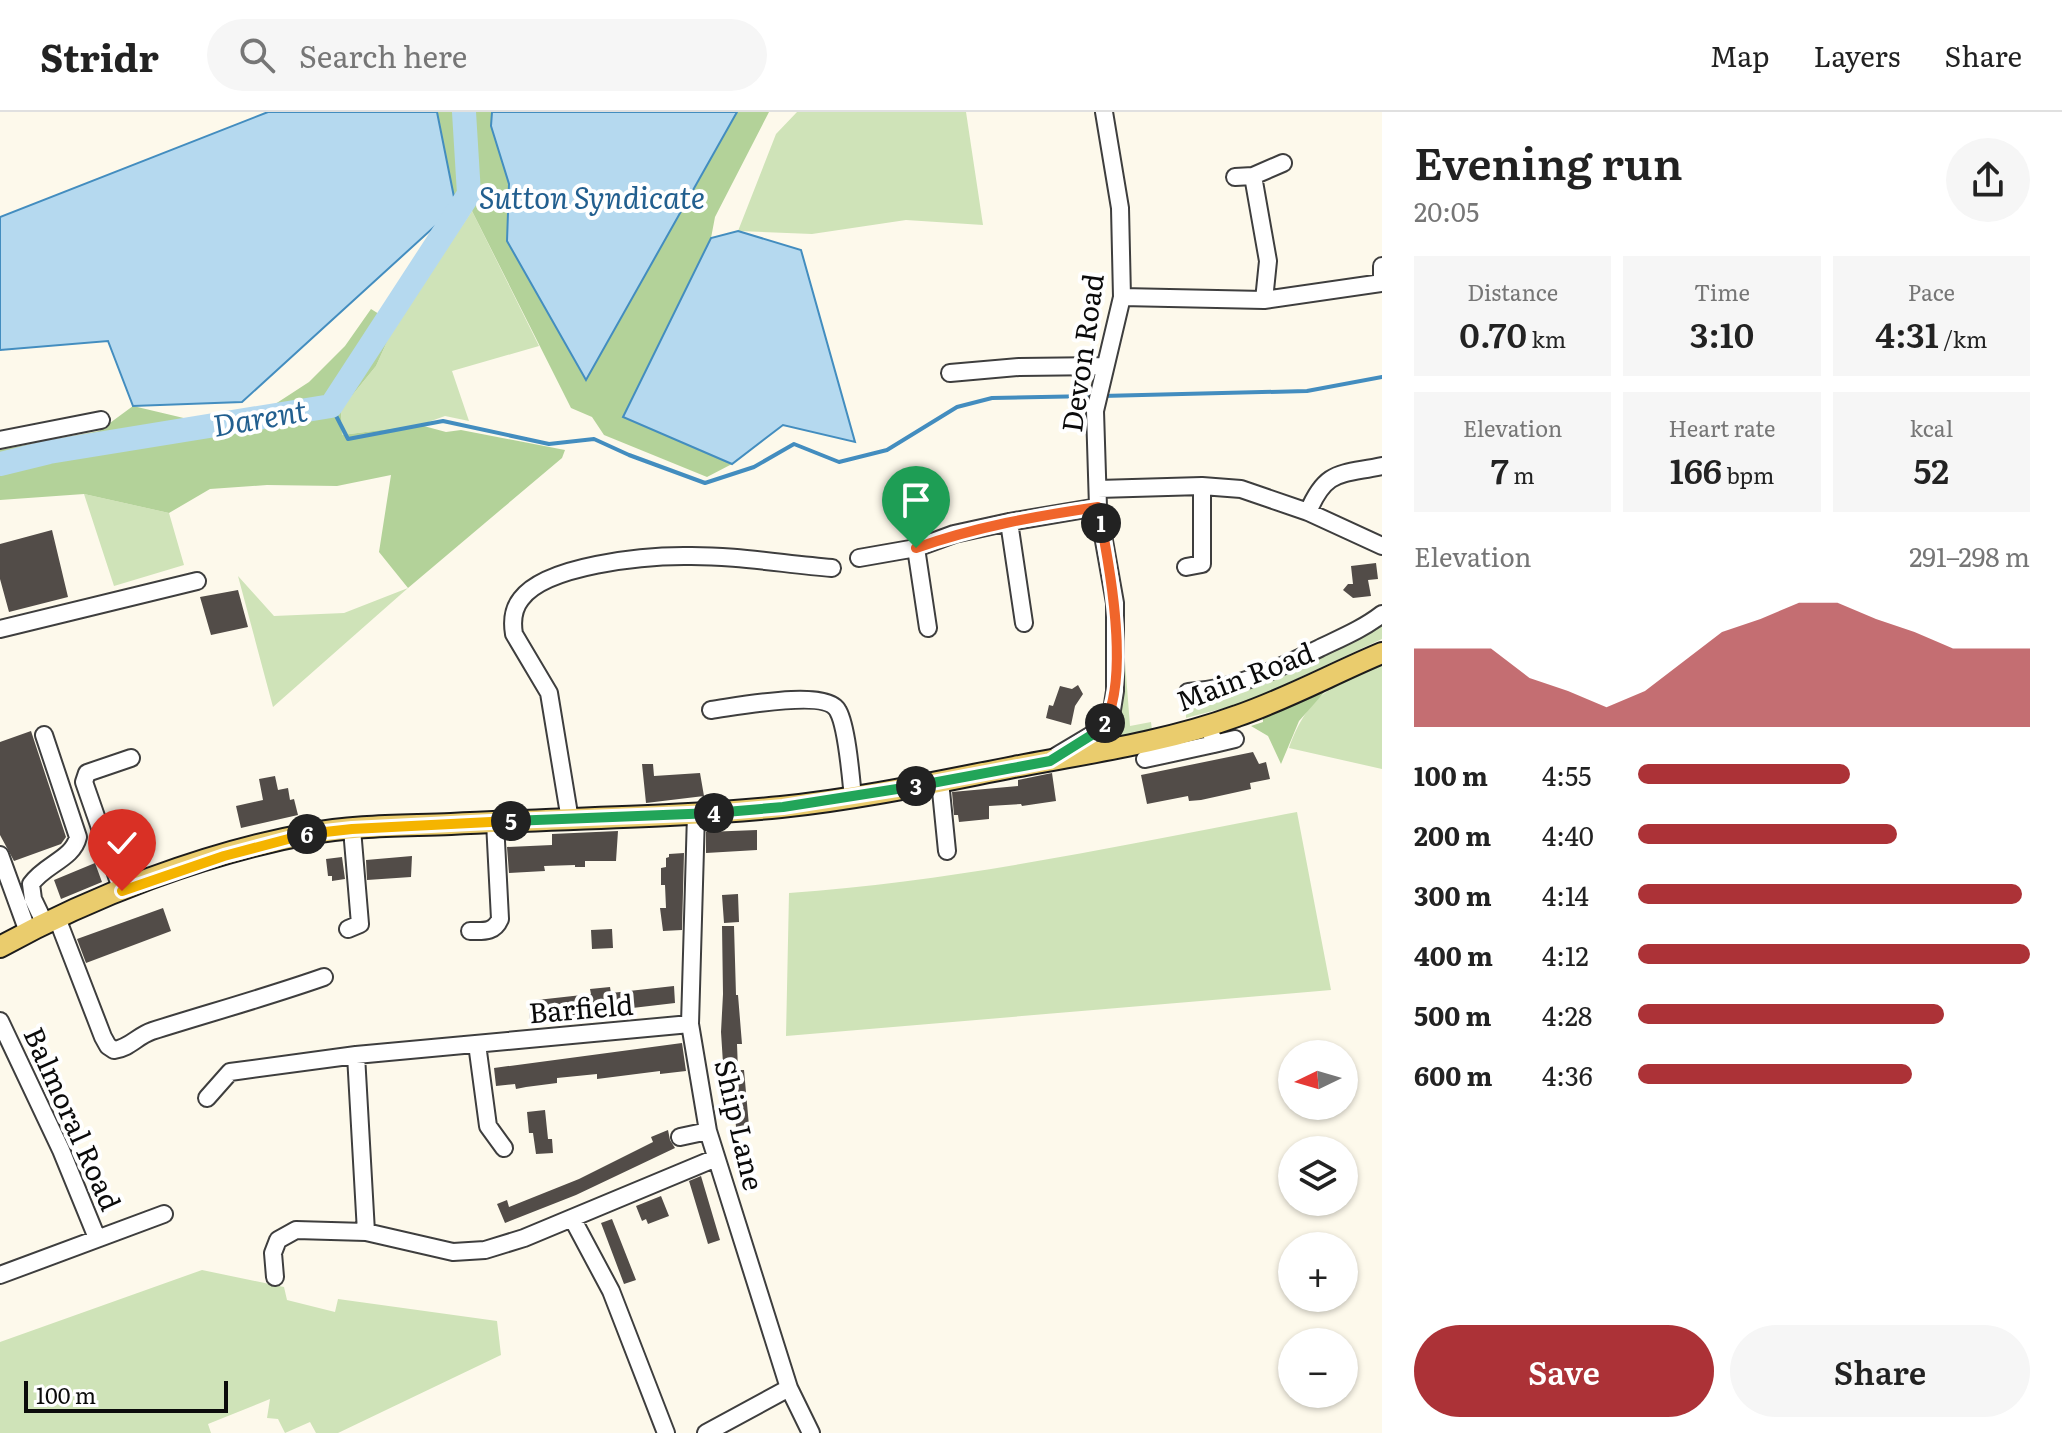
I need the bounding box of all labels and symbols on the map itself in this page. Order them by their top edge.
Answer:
water label: Sutton Syndicate [479,174,705,218]
street label: Devon Road [1049,271,1113,435]
water label: Darent [209,386,310,446]
pin [882,466,950,548]
pin: 1 [1081,503,1121,543]
street label: Main Road [1170,630,1319,721]
pin: 2 [1085,703,1125,743]
pin: 3 [896,766,936,806]
pin: 4 [694,793,734,833]
pin: 5 [491,801,531,841]
pin [88,809,156,891]
pin: 6 [287,814,327,854]
street label: Barfield [527,982,635,1032]
street label: Balmoral Road [15,1020,133,1217]
north arrow [1278,1040,1358,1120]
street label: Ship Lane [706,1055,776,1194]
scale bar [24,1377,228,1413]

